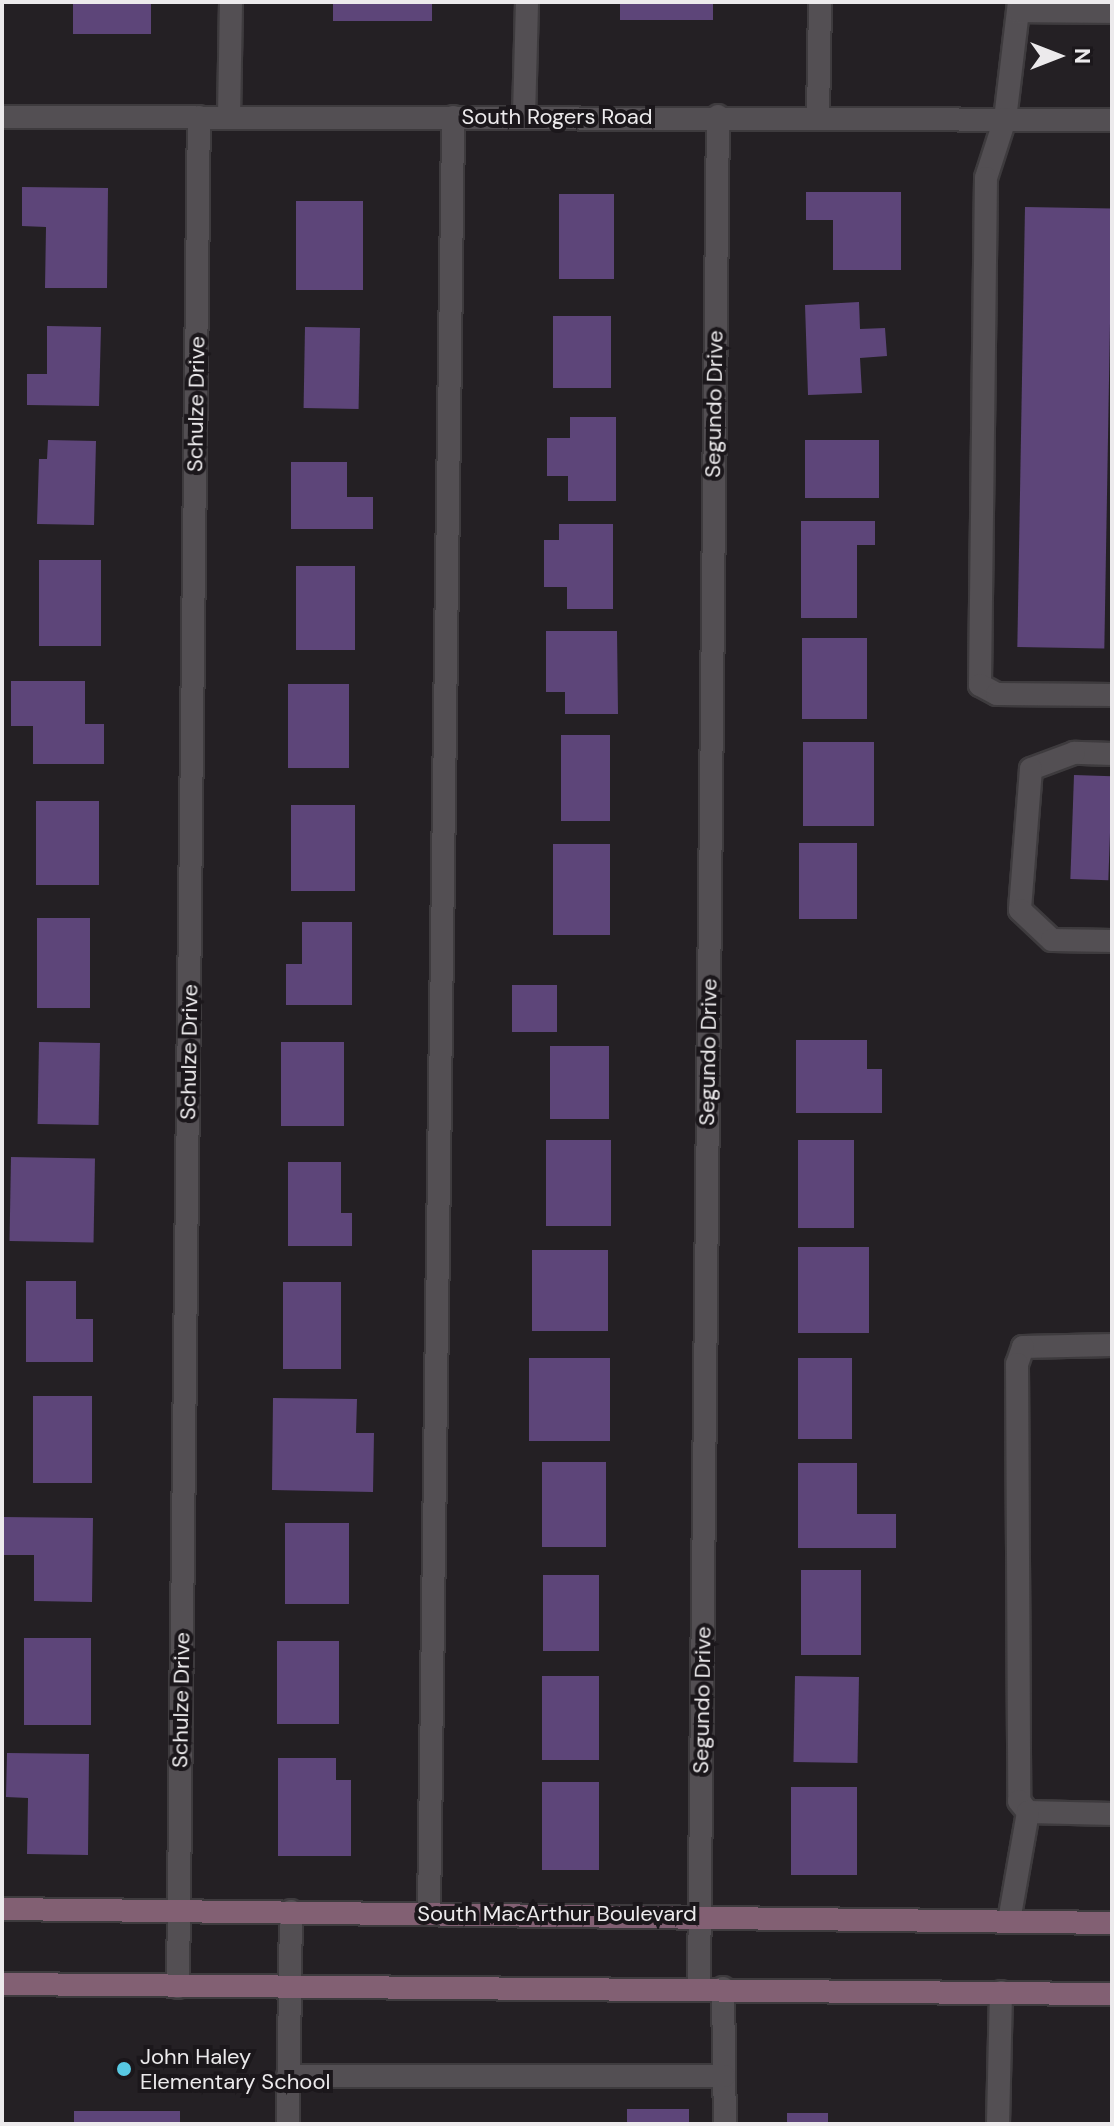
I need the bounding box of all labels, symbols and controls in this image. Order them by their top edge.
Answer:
north arrow [1018,16,1098,96]
text: N [1068,48,1097,64]
street label: South Rogers Road [461,104,653,130]
street label: Segundo Drive [700,330,728,478]
street label: Schulze Drive [182,336,210,472]
street label: Segundo Drive [694,978,722,1126]
street label: Schulze Drive [175,984,203,1120]
street label: Segundo Drive [688,1626,716,1774]
street label: Schulze Drive [167,1632,195,1768]
street label: South MacArthur Boulevard [417,1901,697,1927]
place label: John Haley Elementary School [140,2043,330,2094]
marker: John Haley Elementary School [115,2060,133,2078]

